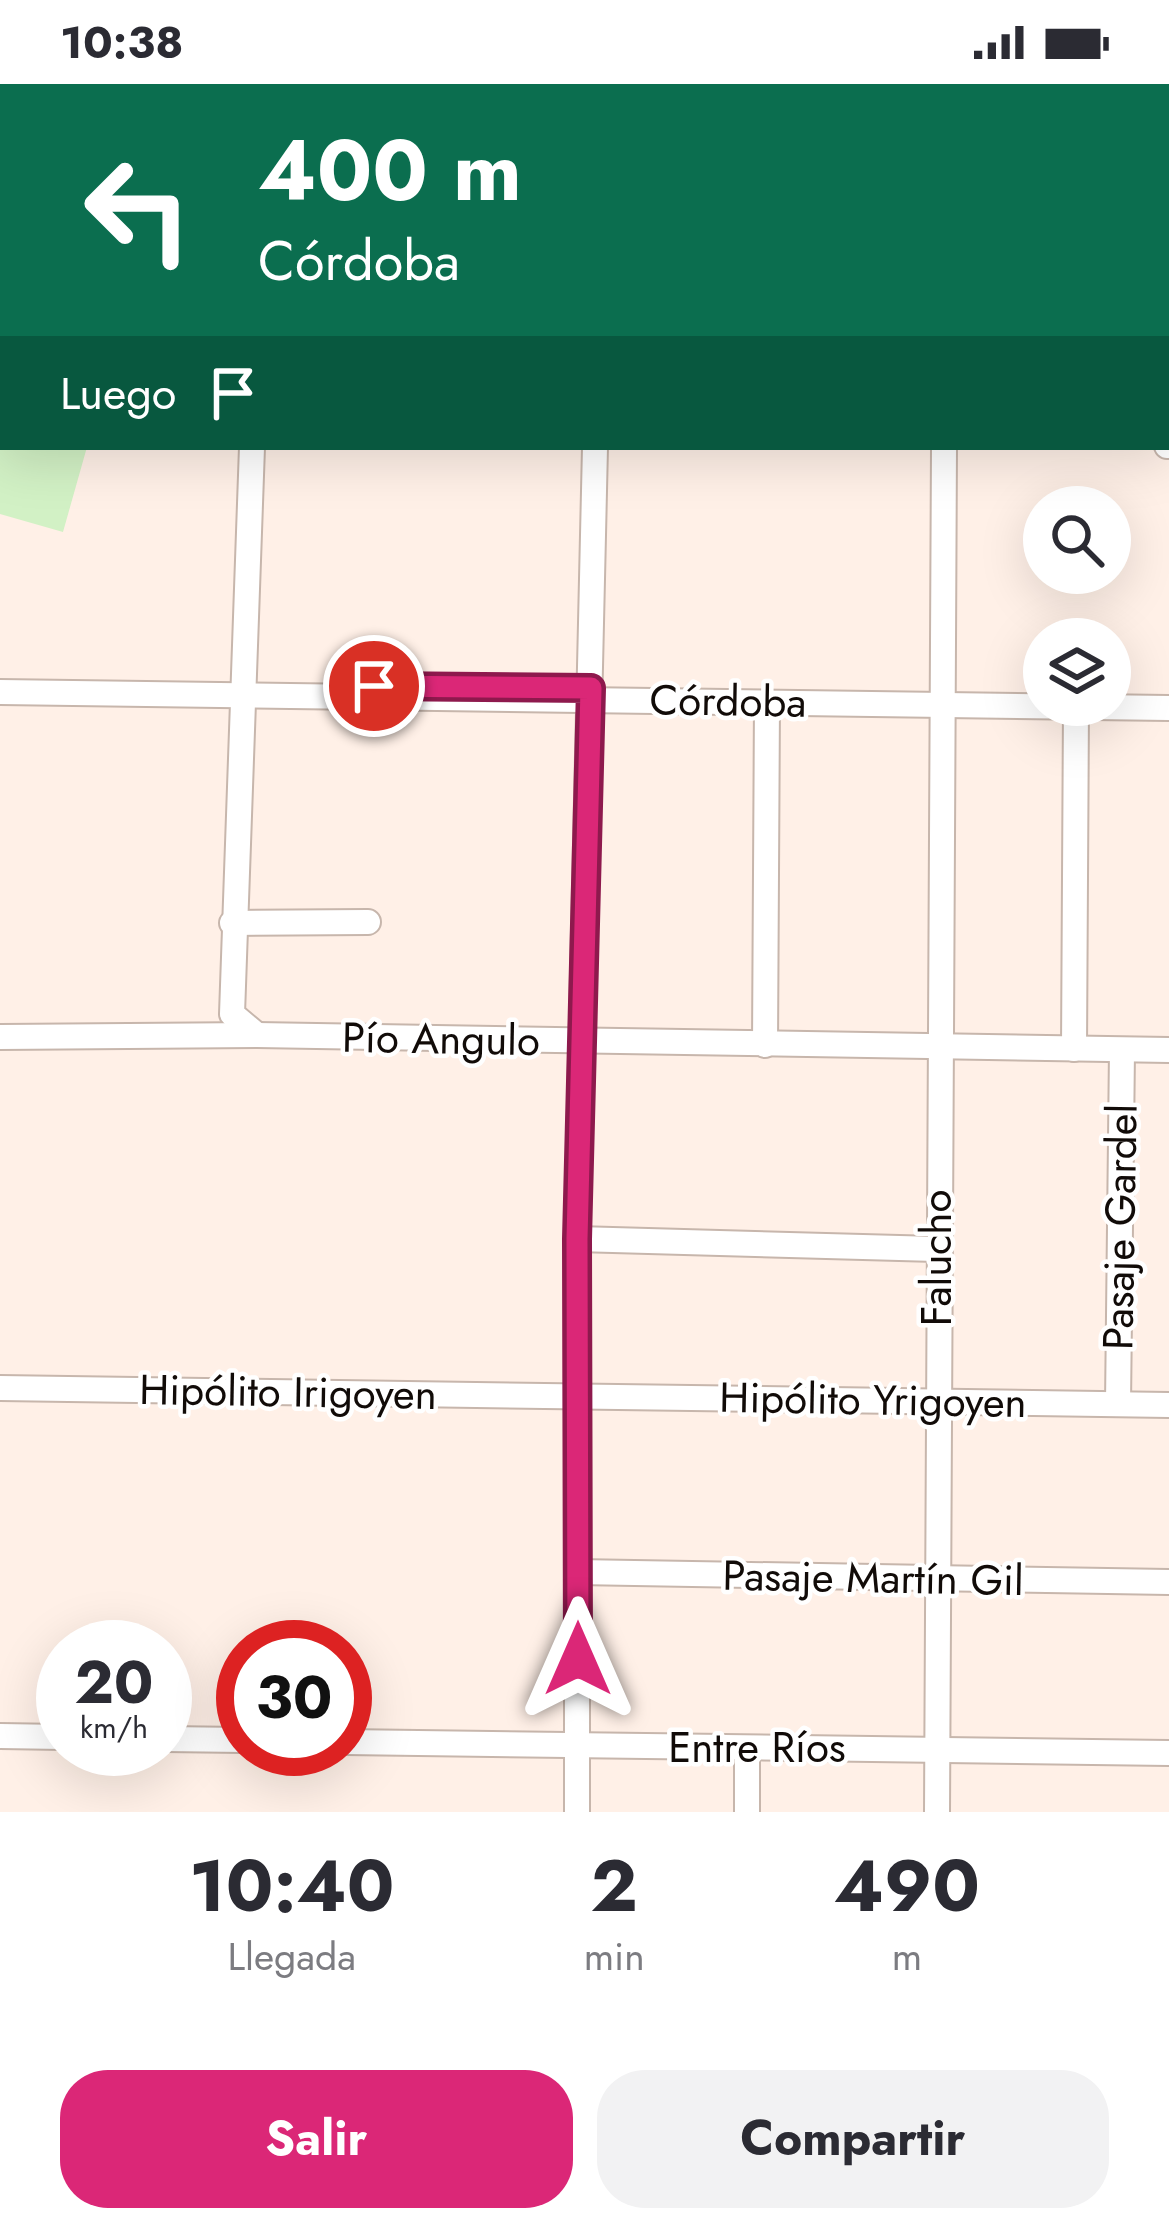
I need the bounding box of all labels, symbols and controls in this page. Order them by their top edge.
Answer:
text: 10:38 [60,10,183,75]
text: 400 m [258,110,522,232]
icon: left [60,132,216,288]
text: Córdoba [258,222,460,300]
icon: arrive [200,360,266,426]
text: Luego [60,361,176,426]
map controls [1023,486,1131,726]
button: search [1023,486,1131,594]
button: layers [1023,618,1131,726]
pin [323,635,425,737]
icon: arrive [341,653,407,719]
street label: Córdoba [649,669,807,733]
street label: Pío Angulo [342,1007,540,1071]
street label: Pasaje Gardel [1087,1103,1153,1351]
street label: Falucho [906,1190,967,1326]
street label: Hipólito Irigoyen [139,1359,437,1425]
street label: Hipólito Yrigoyen [719,1367,1027,1433]
street label: Pasaje Martín Gil [722,1545,1024,1611]
position arrow [515,1596,641,1722]
speed limit sign: 30 [216,1620,372,1776]
text: 20 [74,1639,154,1726]
text: km/h [80,1706,148,1749]
street label: Entre Ríos [668,1717,846,1778]
text: 10:40 [189,1834,395,1938]
text: 2 [591,1834,638,1938]
text: 490 [834,1834,980,1938]
text: Llegada [228,1928,356,1985]
text: min [584,1928,645,1985]
text: m [892,1928,922,1985]
button: Salir [60,2070,573,2208]
button: Compartir [597,2070,1109,2208]

